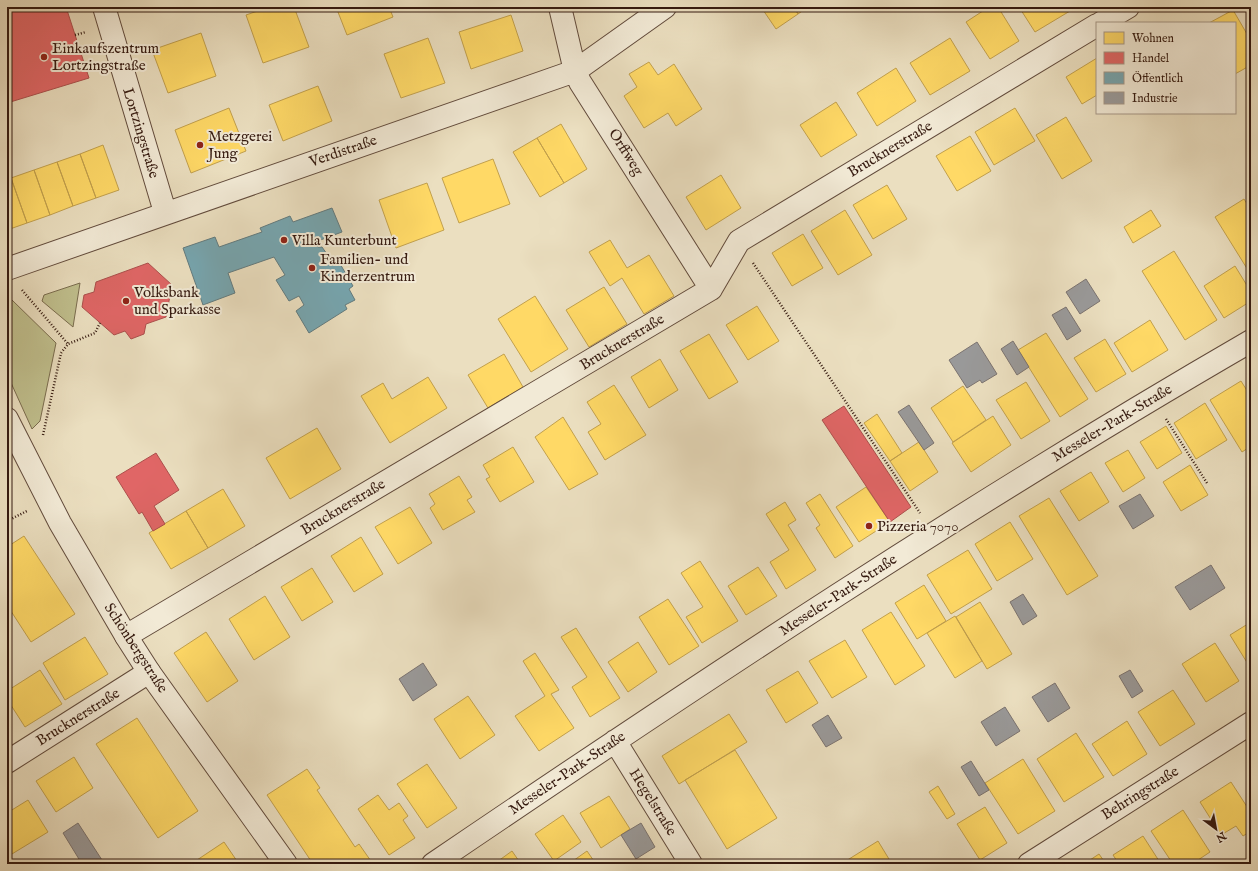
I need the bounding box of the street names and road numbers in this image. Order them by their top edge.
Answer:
street label: Lortzingstraße [118,85,164,181]
street label: Brucknerstraße [844,116,936,182]
street label: Orffweg [604,125,648,180]
street label: Verdistraße [306,131,380,172]
street label: Brucknerstraße [576,309,668,375]
street label: Messeler-Park-Straße [1049,380,1176,466]
street label: Brucknerstraße [297,474,389,540]
street label: Messeler-Park-Straße [776,550,901,640]
street label: Schönbergstraße [100,599,172,697]
street label: Brucknerstraße [33,684,123,750]
street label: Messeler-Park-Straße [505,727,629,819]
street label: Behringstraße [1098,762,1182,824]
street label: Hegelstraße [625,765,681,839]

